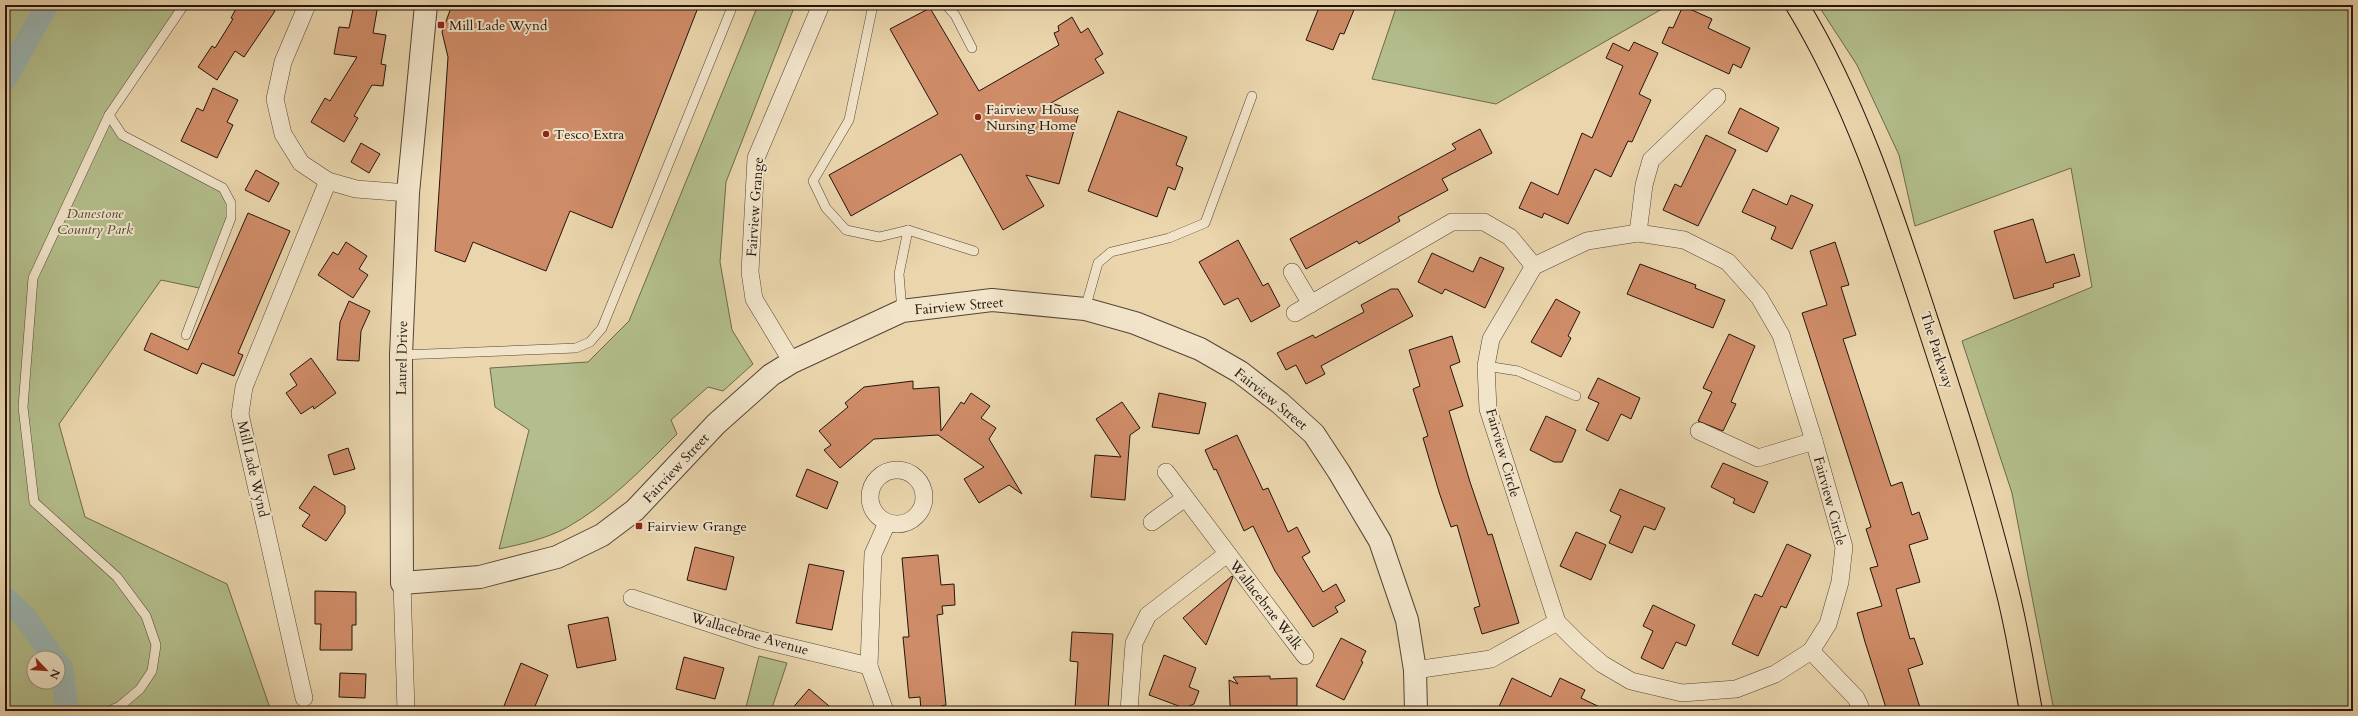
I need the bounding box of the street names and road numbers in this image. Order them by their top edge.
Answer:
street label: Fairview Grange [742,157,768,257]
street label: Fairview Street [914,293,1005,319]
street label: The Parkway [1916,309,1959,391]
street label: Laurel Drive [392,320,412,396]
street label: Fairview Street [1230,364,1312,435]
street label: Fairview Circle [1481,406,1525,500]
street label: Mill Lade Wynd [233,419,273,520]
street label: Fairview Street [639,429,714,507]
street label: Fairview Circle [1809,454,1851,548]
street label: Wallacebrae Walk [1224,556,1307,654]
street label: Wallacebrae Avenue [688,608,811,660]

